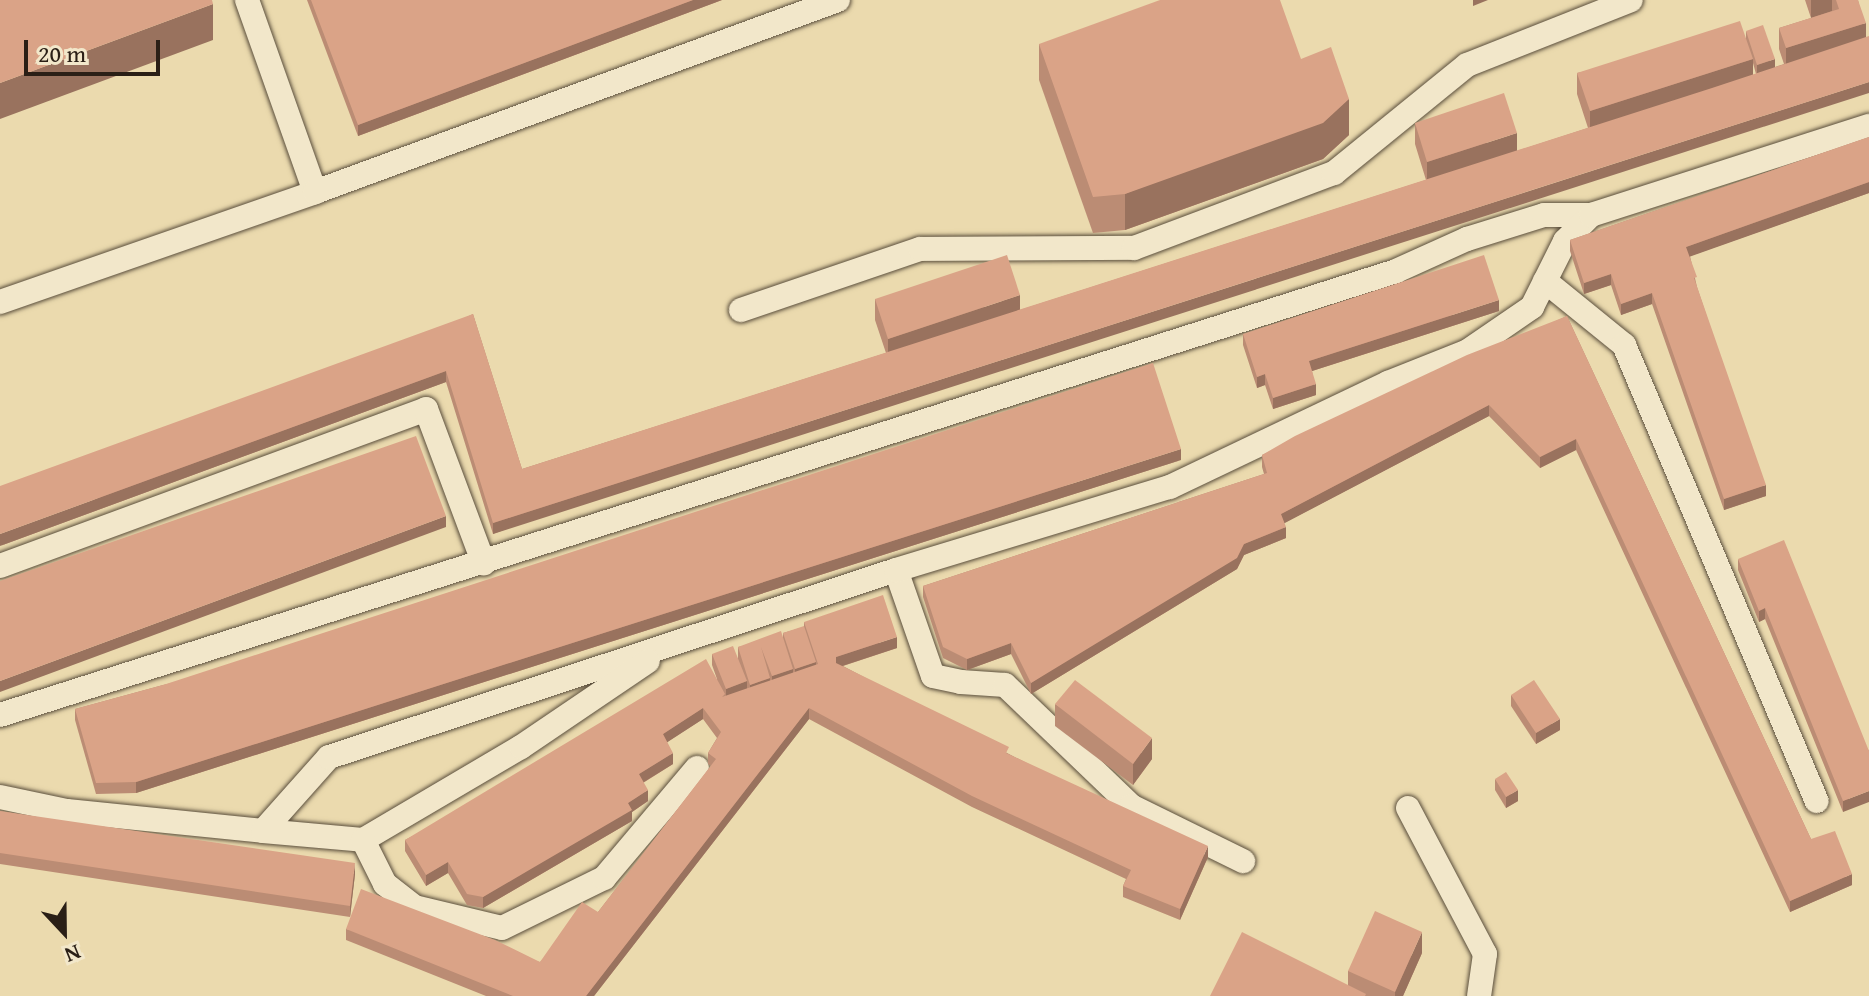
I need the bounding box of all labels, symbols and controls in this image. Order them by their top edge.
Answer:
scale bar [28,24,164,74]
text: 20 m [38,36,86,71]
north arrow [24,892,104,972]
text: N [60,937,86,972]

